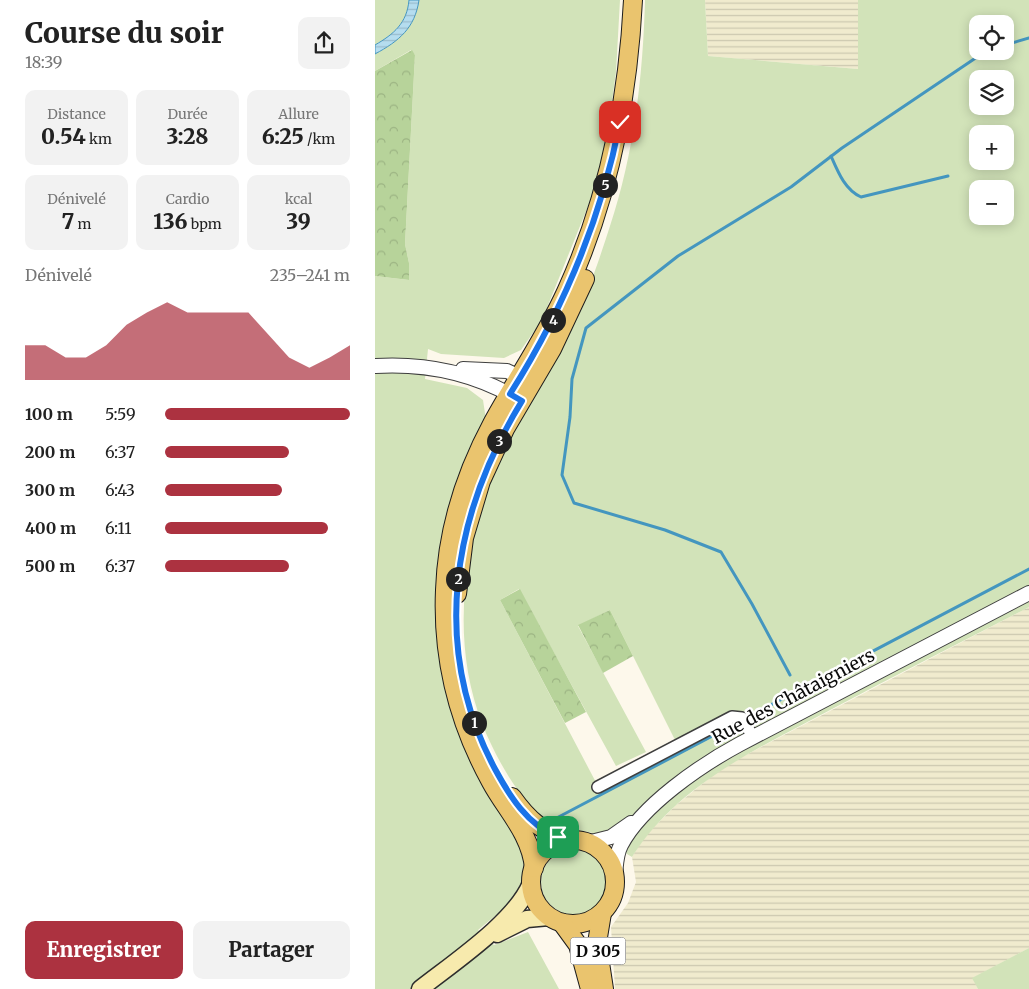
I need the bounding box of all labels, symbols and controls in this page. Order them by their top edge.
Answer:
text: Course du soir [25,15,224,51]
map controls [969,15,1014,225]
button: locate [969,15,1014,60]
button: share [298,17,350,69]
text: 18:39 [25,52,63,72]
button: layers [969,70,1014,115]
pin [599,101,641,143]
text: Distance [47,105,106,123]
text: Durée [167,105,208,123]
text: Allure [278,105,319,123]
icon: check [606,108,634,136]
text: 0.54 [41,123,86,150]
text: 3:28 [166,123,209,150]
text: 6:25 [262,123,304,150]
button: + [969,125,1014,170]
text: km [86,130,112,148]
text: /km [304,130,335,148]
pin: 5 [593,172,617,198]
text: 5 [601,176,610,194]
button: − [969,180,1014,225]
text: Dénivelé [47,190,106,208]
text: Cardio [166,190,209,208]
text: kcal [285,190,312,208]
text: 7 [61,208,74,235]
text: 136 [153,208,187,235]
text: 39 [286,208,311,235]
text: m [74,215,92,233]
text: bpm [187,215,222,233]
text: Dénivelé [25,265,92,285]
text: 235–241 m [270,265,350,285]
pin: 4 [541,308,565,332]
text: 4 [549,311,558,329]
text: 100 m [25,404,73,424]
text: 5:59 [105,404,136,424]
pin: 3 [487,428,511,454]
text: 3 [495,432,504,450]
text: 200 m [25,442,75,462]
text: 6:37 [105,442,135,462]
text: 300 m [25,480,75,500]
text: 6:43 [105,480,135,500]
text: 400 m [25,518,76,538]
text: 6:11 [105,518,131,538]
text: 500 m [25,556,75,576]
text: 6:37 [105,556,135,576]
pin: 2 [445,566,471,592]
text: 2 [454,570,463,588]
street label: Rue des Châtaigniers [708,643,879,749]
pin: 1 [461,710,487,736]
text: 1 [471,714,478,732]
pin [537,816,579,858]
icon: arrive [544,823,572,851]
button: Enregistrer [25,921,183,979]
button: Partager [193,921,350,979]
road number: D 305 [571,938,625,964]

